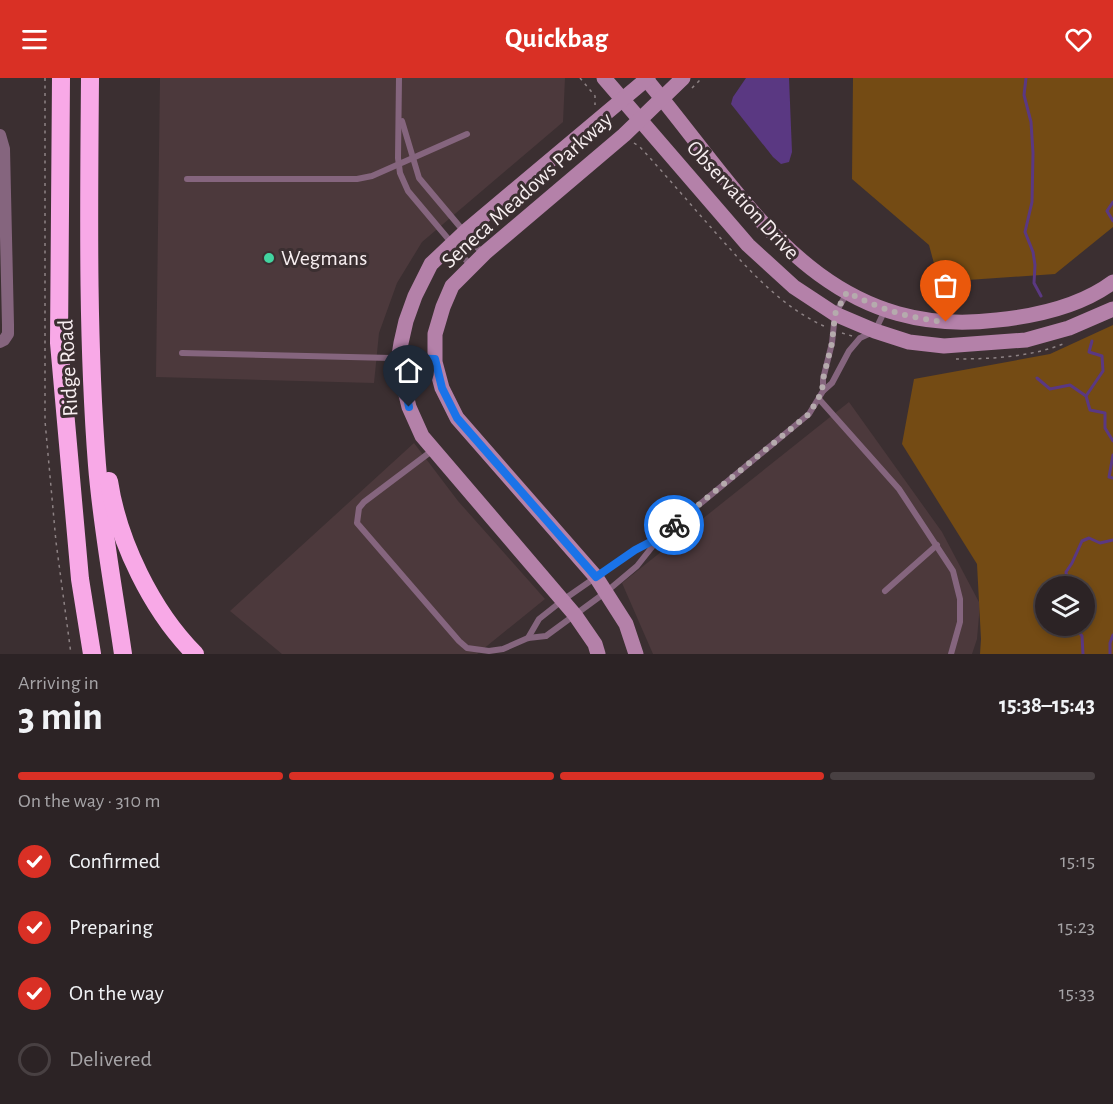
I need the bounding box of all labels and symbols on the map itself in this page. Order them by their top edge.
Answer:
street label: Seneca Meadows Parkway [438,107,617,272]
street label: Observation Drive [683,136,803,264]
place label: Wegmans [281,247,367,269]
marker: Wegmans [262,251,276,265]
pin [920,260,971,322]
street label: Ridge Road [54,319,82,417]
pin [383,345,434,407]
courier [644,495,704,555]

